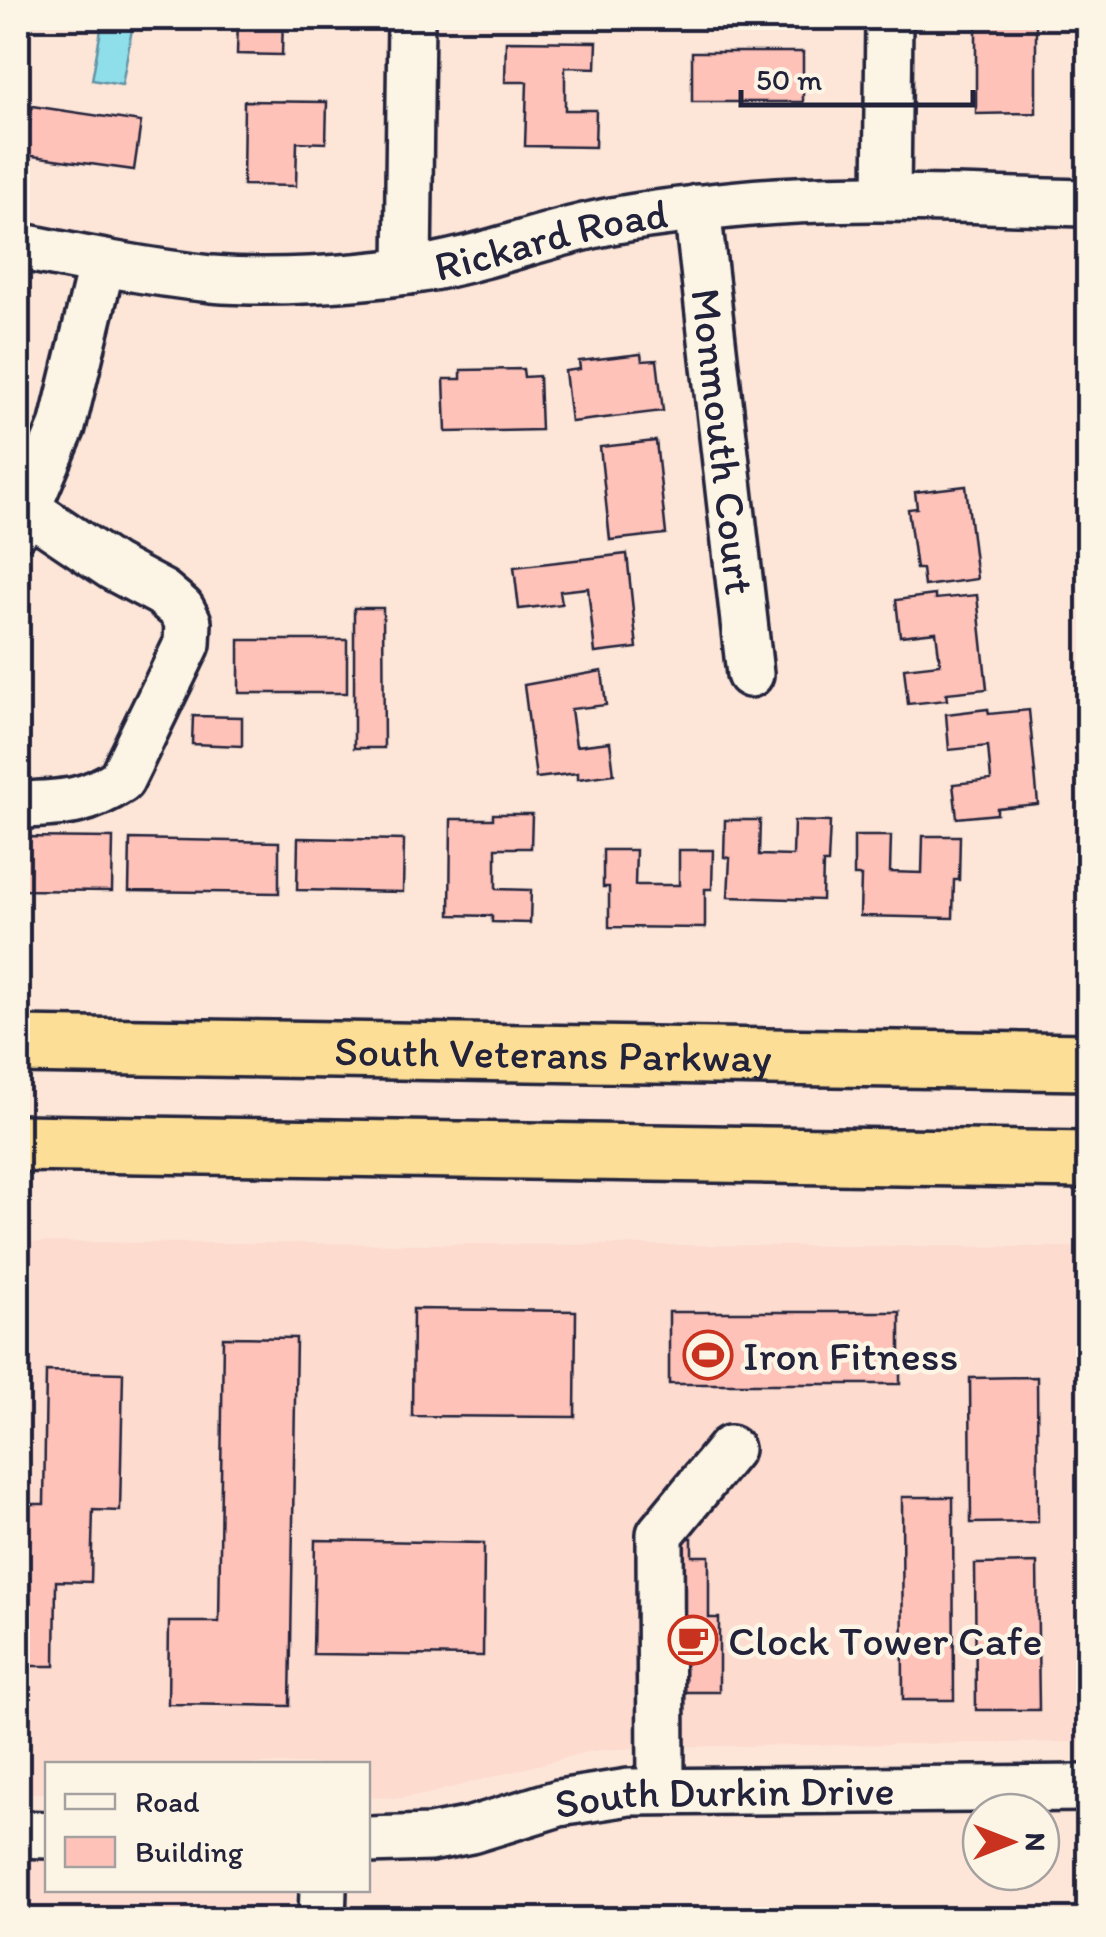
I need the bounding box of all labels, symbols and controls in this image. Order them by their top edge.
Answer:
scale bar [741,45,974,107]
text: 50 m [756,61,822,98]
street label: Rickard Road [430,188,671,292]
street label: Monmouth Court [680,286,766,597]
street label: South Veterans Parkway [334,1025,772,1083]
sports icon: Iron Fitness [682,1329,734,1381]
place label: Iron Fitness [743,1330,958,1381]
cafe icon: Clock Tower Cafe [667,1614,719,1666]
place label: Clock Tower Cafe [728,1615,1042,1666]
legend [45,1762,370,1892]
street label: South Durkin Drive [551,1765,895,1829]
text: Road [135,1783,200,1820]
north arrow [961,1792,1061,1892]
text: Building [135,1833,244,1870]
text: N [1019,1833,1053,1851]

